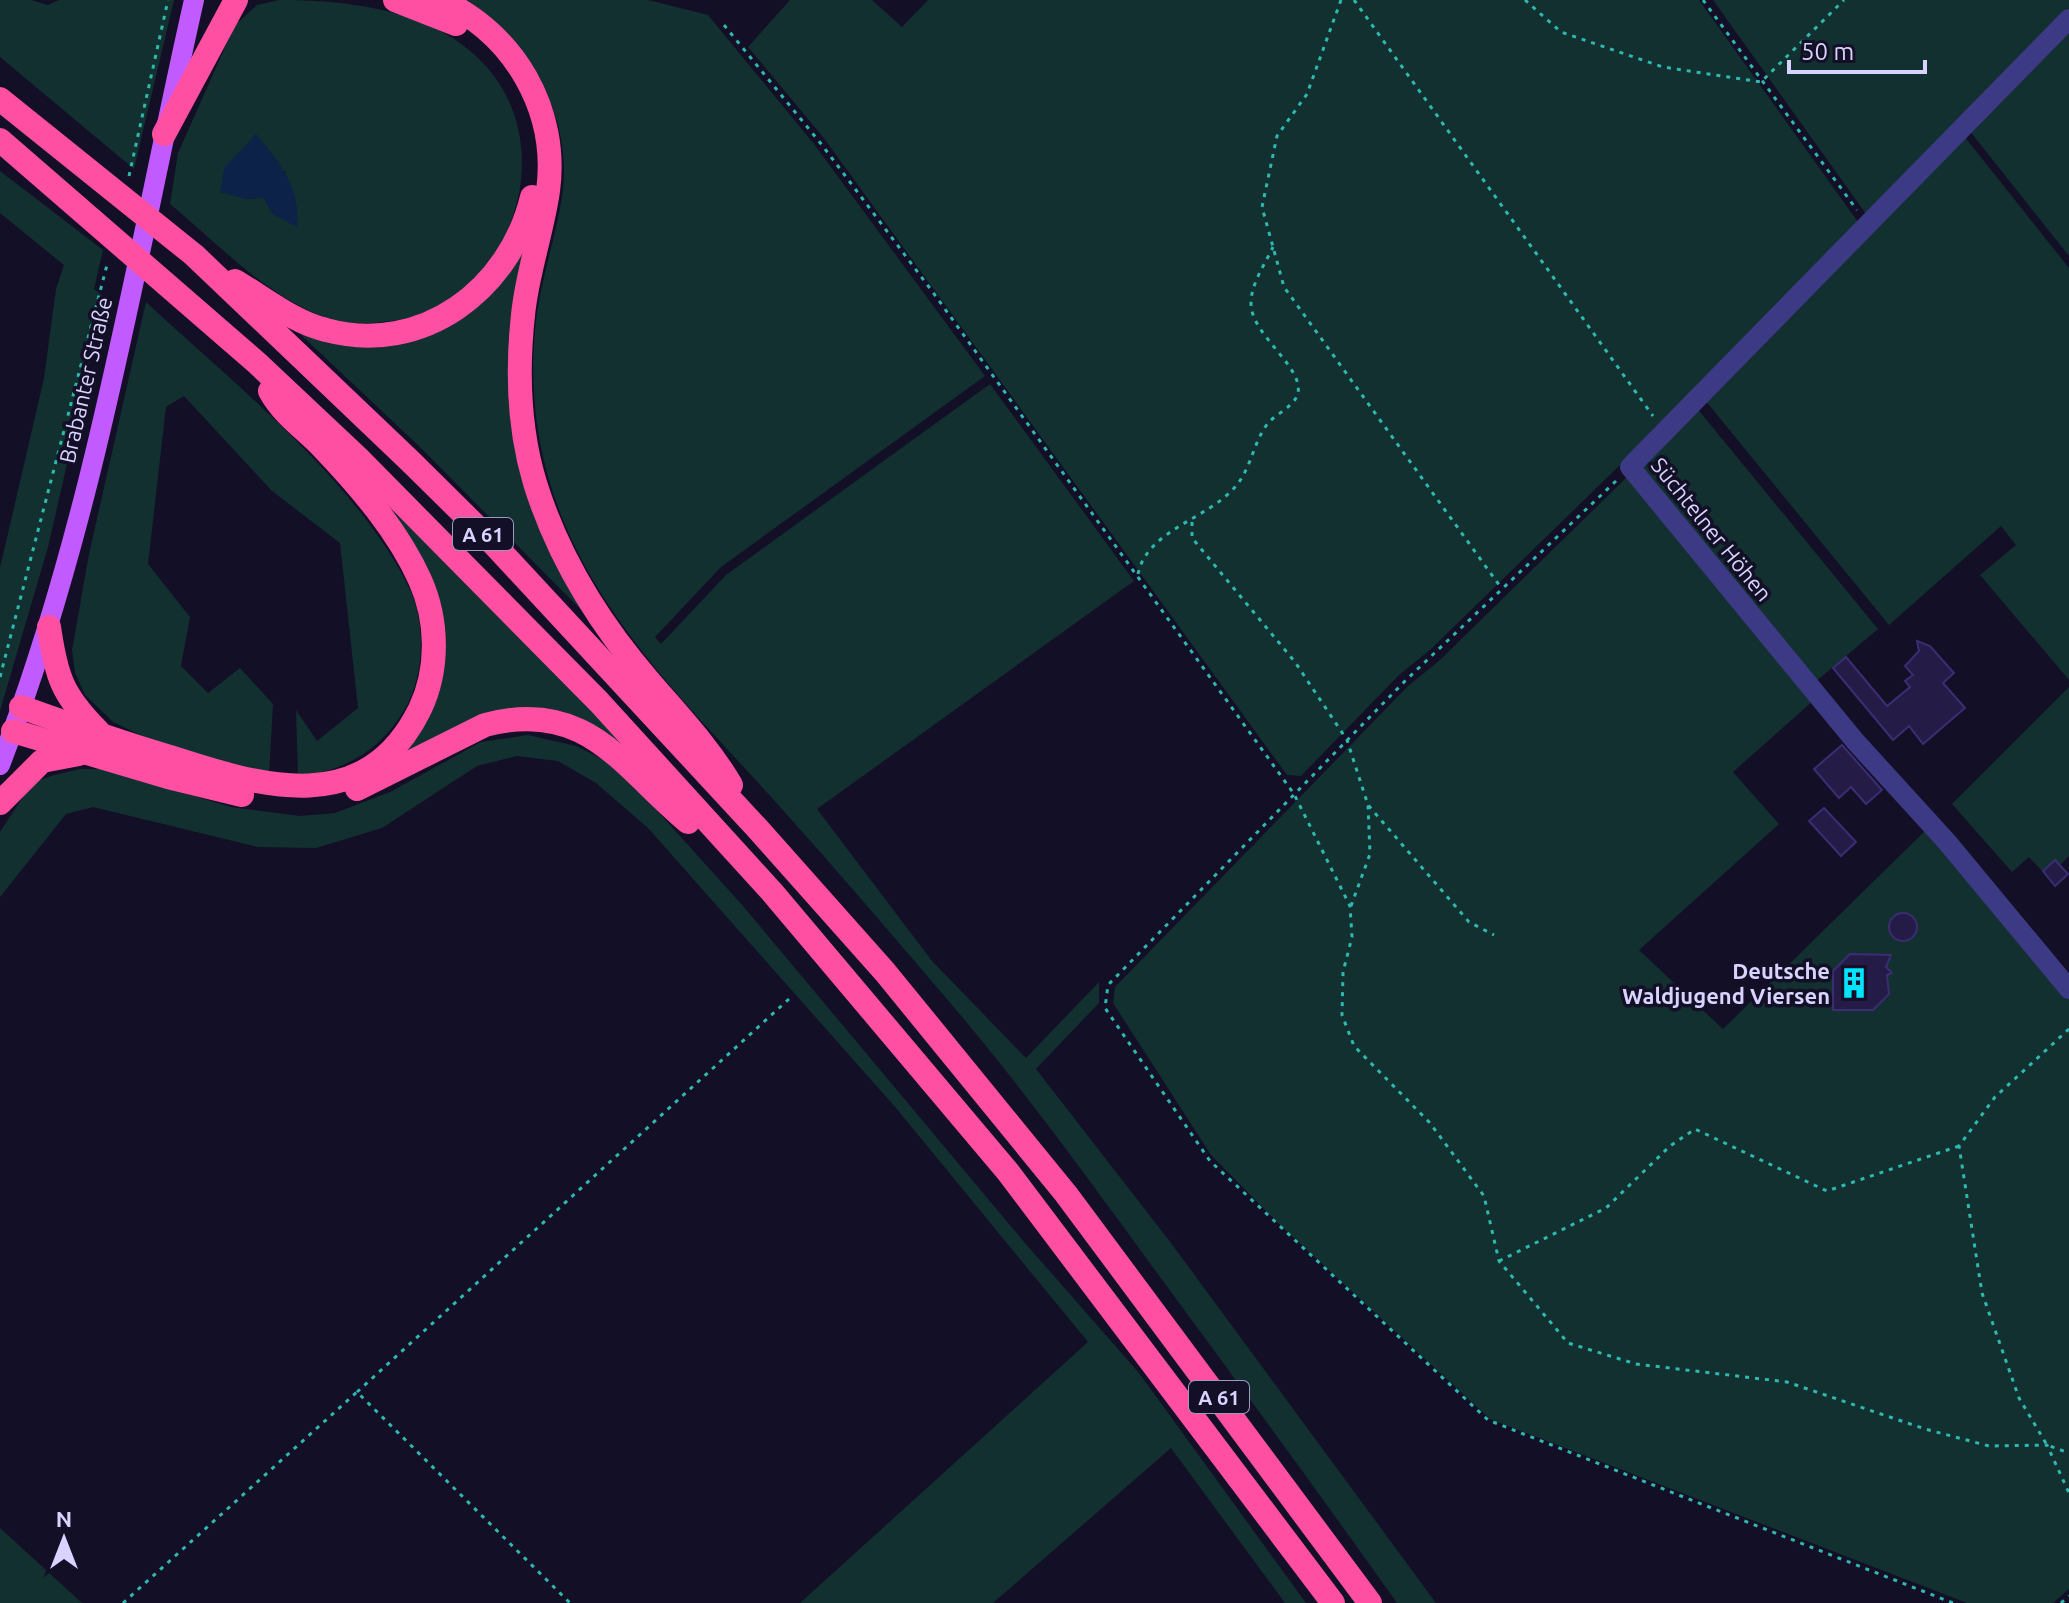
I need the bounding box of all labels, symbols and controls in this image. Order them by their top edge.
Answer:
scale bar [1789,24,1925,74]
text: 50 m [1801,38,1854,65]
street label: Brabanter Straße [54,295,116,465]
street label: Süchtelner Höhen [1647,452,1777,606]
road number: A 61 [453,518,513,550]
place label: Deutsche Waldjugend Viersen [1622,958,1830,1008]
building icon: Deutsche Waldjugend Viersen [1837,966,1871,1000]
road number: A 61 [1189,1381,1249,1413]
north arrow [24,1499,104,1579]
text: N [56,1506,72,1531]

